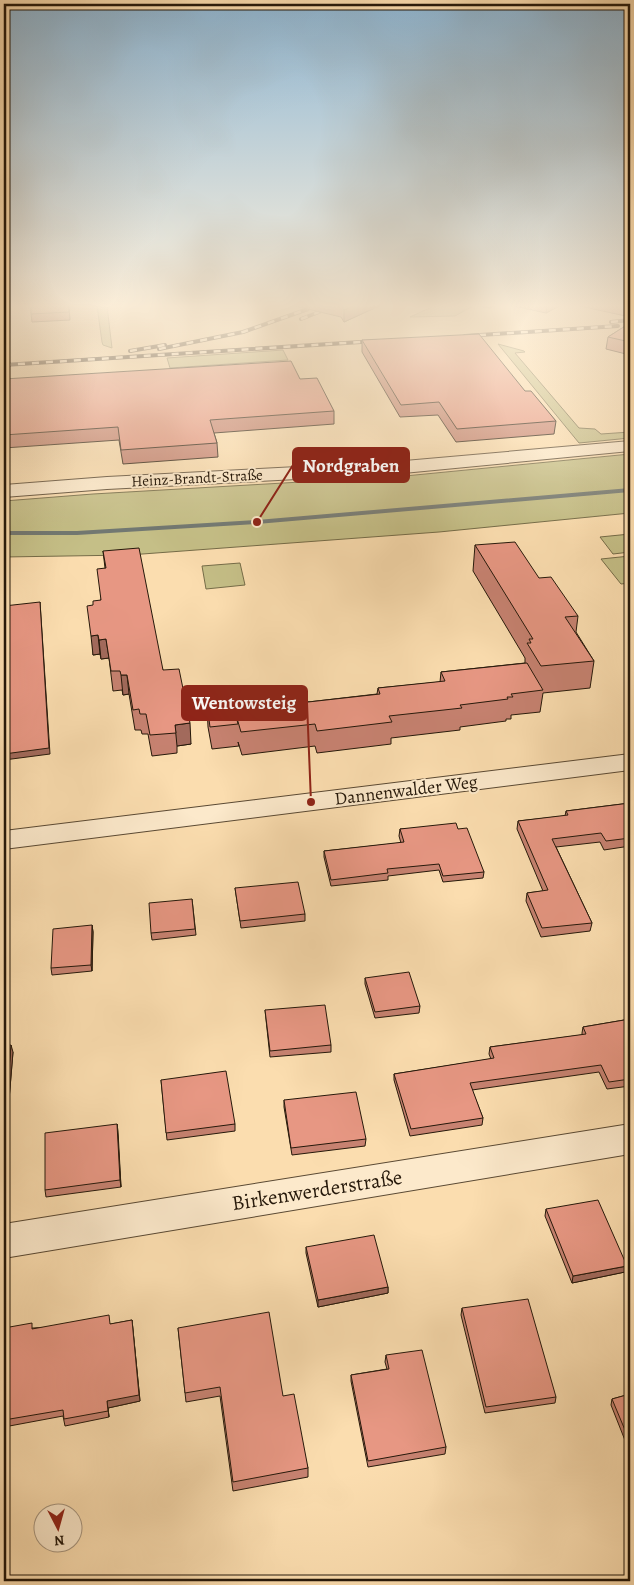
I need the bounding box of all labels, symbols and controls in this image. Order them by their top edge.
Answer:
callout: Nordgraben [293,448,409,482]
text: Nordgraben [303,453,400,479]
street label: Heinz-Brandt-Straße [131,465,264,491]
callout: Wentowsteig [182,686,307,720]
text: Wentowsteig [191,690,296,716]
street label: Dannenwalder Weg [333,769,479,811]
street label: Birkenwerderstraße [230,1163,404,1217]
north arrow [32,1502,82,1552]
text: N [53,1530,65,1550]

